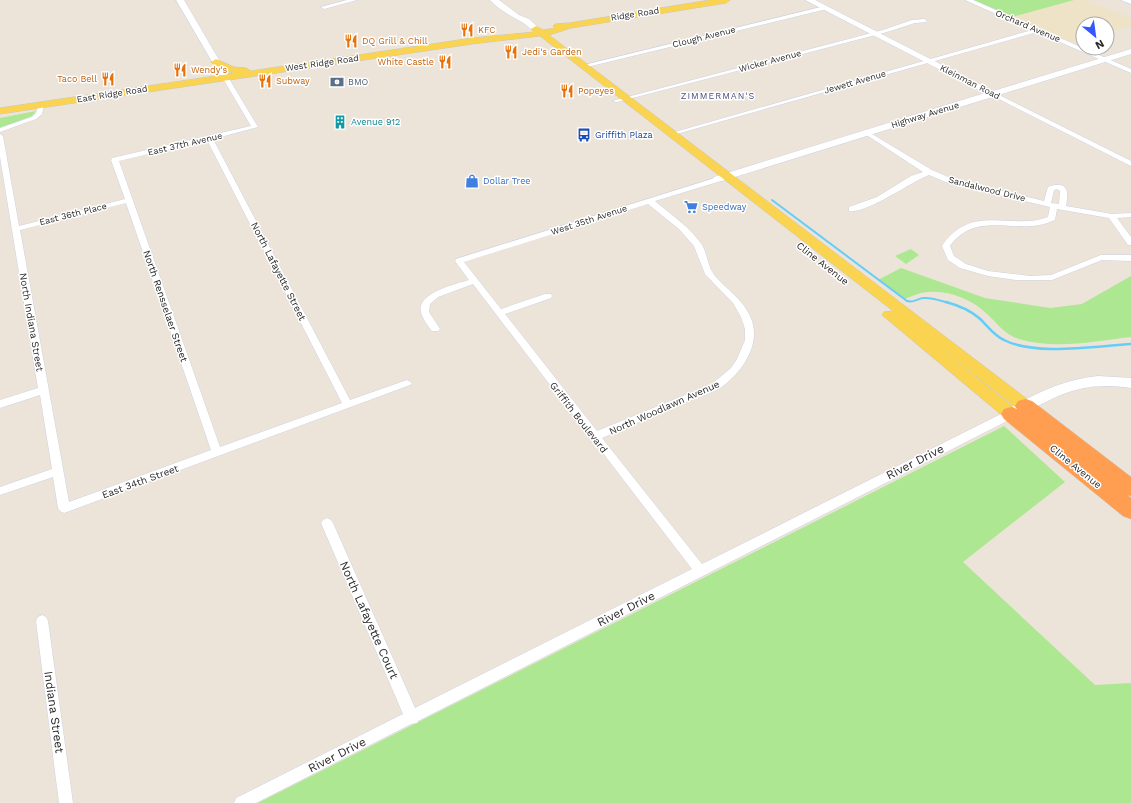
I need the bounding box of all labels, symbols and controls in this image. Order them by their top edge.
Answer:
street label: Ridge Road [610,5,660,23]
street label: Orchard Avenue [994,8,1062,44]
north arrow [1075,16,1115,56]
restaurant icon: KFC [459,22,475,38]
street label: Clough Avenue [671,24,737,50]
place label: KFC [478,25,495,35]
restaurant icon: DQ Grill & Chill [343,33,359,49]
place label: DQ Grill & Chill [362,36,428,46]
text: N [1093,37,1106,52]
restaurant icon: Jedi's Garden [503,44,519,60]
place label: Jedi's Garden [522,47,582,57]
street label: Wicker Avenue [738,48,802,74]
street label: West Ridge Road [285,53,359,73]
restaurant icon: White Castle [437,54,453,70]
place label: White Castle [378,57,434,67]
restaurant icon: Wendy's [172,62,188,78]
street label: Kleinman Road [938,63,1002,101]
place label: Wendy's [191,65,227,75]
street label: Jewett Avenue [823,68,887,96]
restaurant icon: Taco Bell [100,71,116,87]
restaurant icon: Subway [257,73,273,89]
place label: Taco Bell [57,74,97,84]
bank icon: BMO [329,74,345,90]
place label: Subway [276,76,310,86]
place label: BMO [348,77,369,87]
street label: East Ridge Road [76,83,148,105]
restaurant icon: Popeyes [559,83,575,99]
place label: Popeyes [578,86,614,96]
district label: ZIMMERMAN'S [681,91,755,101]
street label: Highway Avenue [890,100,960,130]
building icon: Avenue 912 [332,114,348,130]
place label: Avenue 912 [351,117,400,127]
bus stop icon: Griffith Plaza [576,127,592,143]
place label: Griffith Plaza [595,130,653,140]
street label: East 37th Avenue [147,131,223,157]
shop icon: Dollar Tree [464,173,480,189]
street label: Sandalwood Drive [947,175,1027,203]
place label: Dollar Tree [483,176,531,186]
supermarket icon: Speedway [683,199,699,215]
street label: East 36th Place [38,201,108,227]
place label: Speedway [702,202,747,212]
street label: West 35th Avenue [550,203,628,237]
street label: North Lafayette Street [249,220,309,323]
street label: Cline Avenue [795,240,851,287]
street label: North Rensselaer Street [141,249,190,364]
street label: North Indiana Street [17,272,46,373]
street label: North Woodlawn Avenue [607,378,721,437]
street label: Griffith Boulevard [548,380,610,455]
street label: River Drive [884,441,946,483]
street label: Cline Avenue [1048,442,1104,491]
street label: East 34th Street [100,462,181,500]
street label: North Lafayette Court [337,559,401,681]
street label: River Drive [595,588,657,630]
street label: Indiana Street [41,670,67,754]
street label: River Drive [306,734,368,776]

